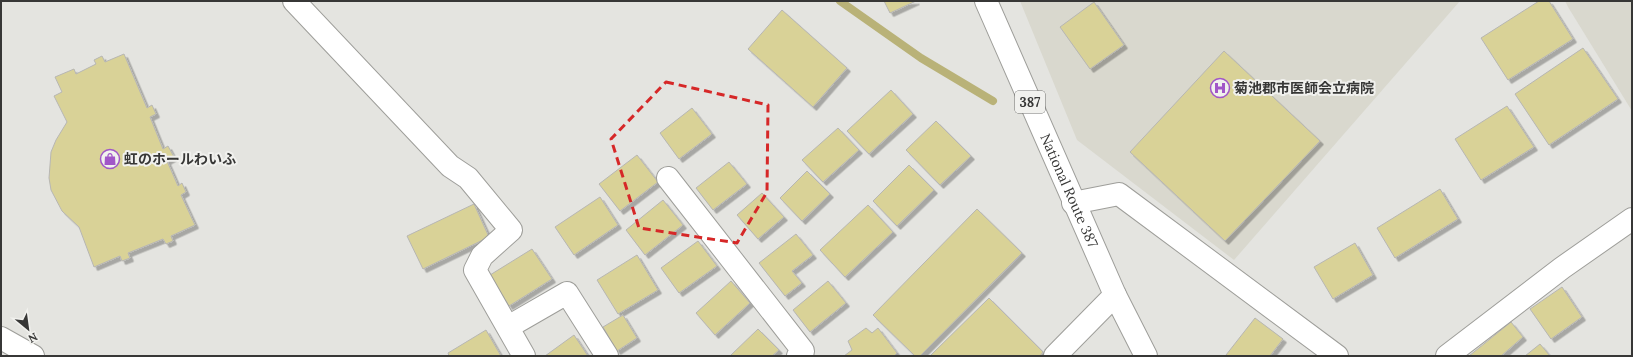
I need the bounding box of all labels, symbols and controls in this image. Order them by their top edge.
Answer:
hospital icon: 菊池郡市医師会立病院 [1209,77,1231,99]
place label: 菊池郡市医師会立病院 [1234,79,1374,97]
road number: 387 [1015,91,1045,113]
street label: National Route 387 [1036,131,1102,251]
shop icon: 虹のホールわいふ [99,148,121,170]
place label: 虹のホールわいふ [124,150,236,168]
north arrow [8,309,48,349]
text: N [25,330,40,346]

